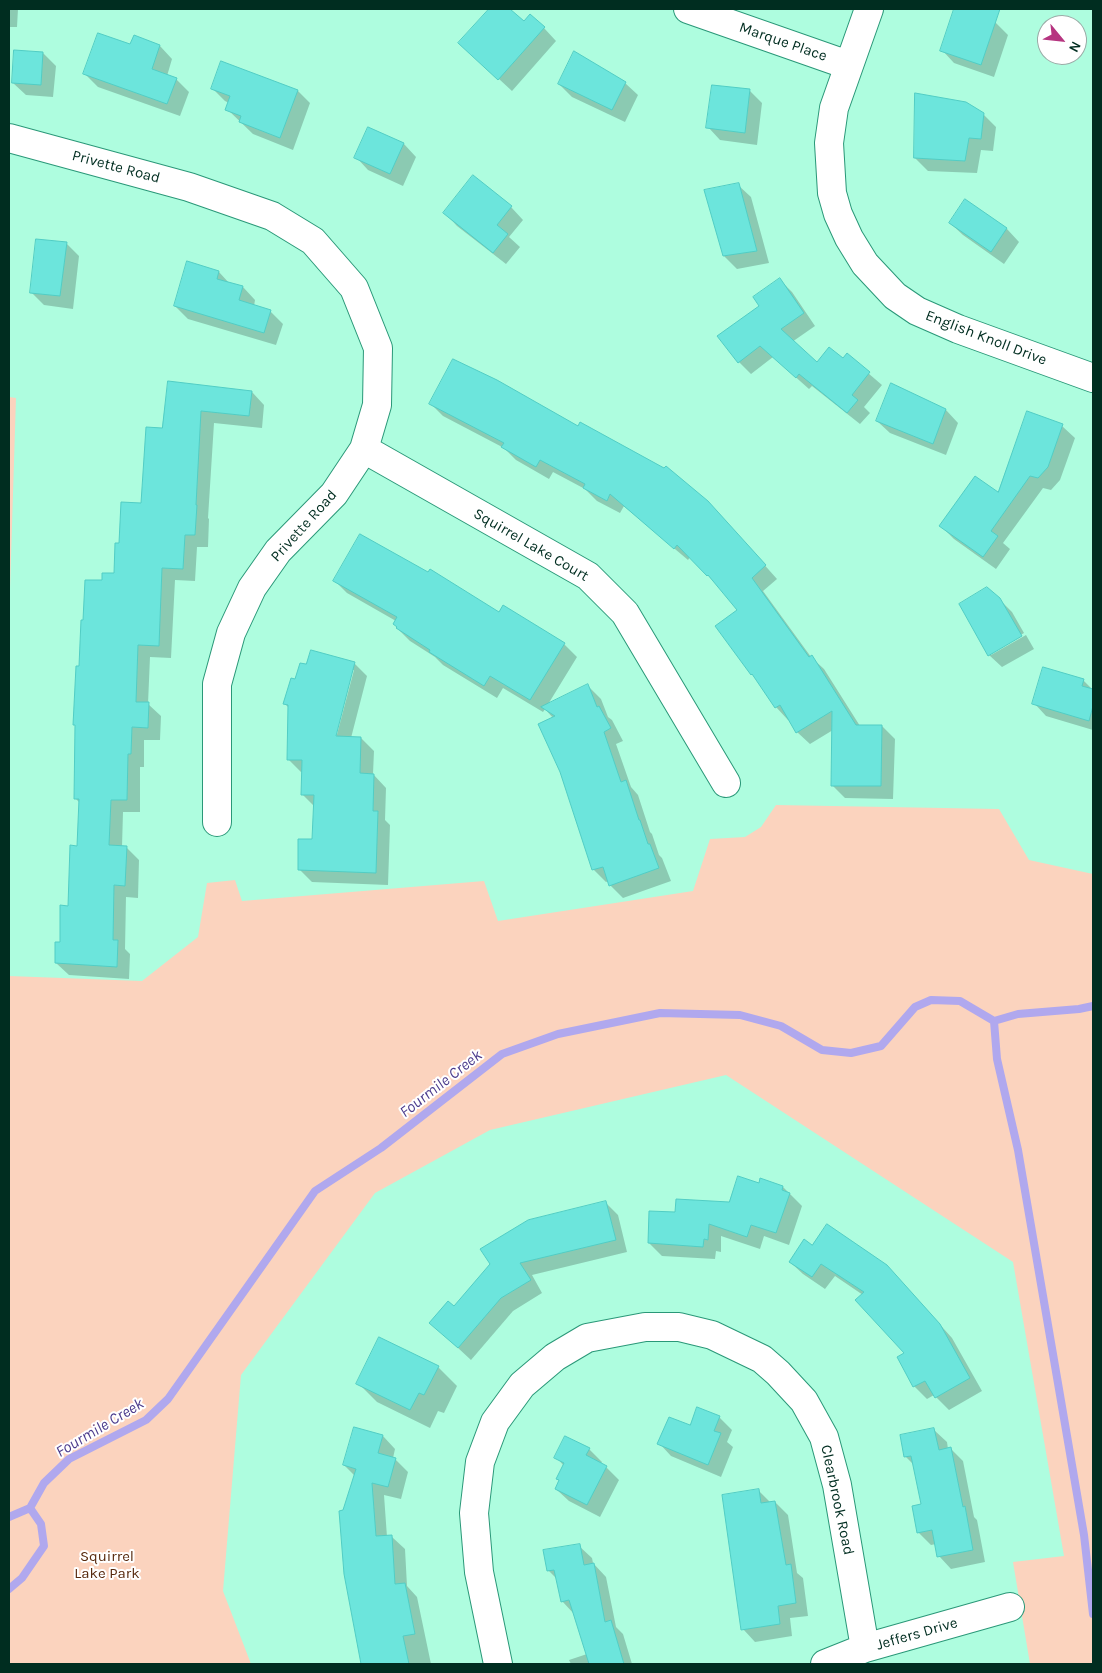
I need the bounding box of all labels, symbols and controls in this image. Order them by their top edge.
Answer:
north arrow [1037,15,1087,65]
street label: Marque Place [737,19,829,65]
text: N [1065,38,1085,55]
street label: Privette Road [70,147,162,187]
street label: English Knoll Drive [923,307,1049,369]
street label: Privette Road [267,486,341,566]
street label: Squirrel Lake Court [470,505,592,585]
water label: Fourmile Creek [396,1046,486,1122]
water label: Fourmile Creek [53,1394,147,1462]
street label: Clearbrook Road [817,1443,857,1557]
park label: Squirrel Lake Park [74,1548,140,1583]
street label: Jeffers Drive [874,1614,960,1654]

